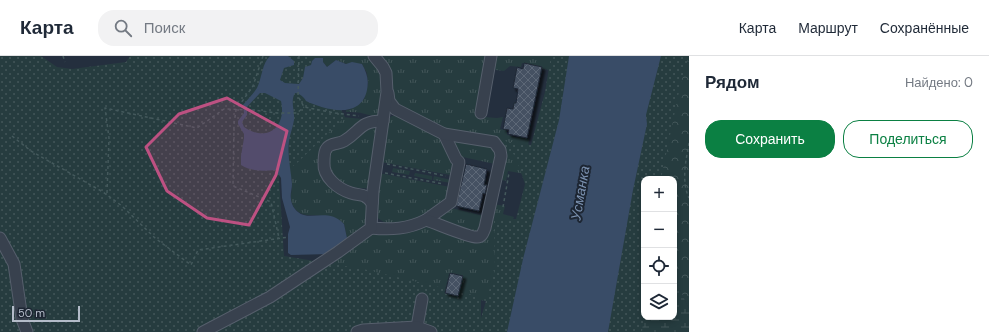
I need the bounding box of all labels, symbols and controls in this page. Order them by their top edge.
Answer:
search box [98,10,378,46]
text: Карта [20,15,74,40]
icon: search [112,17,134,39]
text: Поиск [144,18,185,38]
text: Карта [739,19,776,37]
text: Маршрут [798,19,858,37]
text: Сохранённые [880,19,969,37]
text: Рядом [705,71,760,93]
text: Найдено: 0 [905,74,973,91]
button: Сохранить [705,120,835,158]
button: Поделиться [843,120,973,158]
water label: Усманка [566,164,594,223]
map controls [641,176,677,320]
button: + [641,176,677,212]
button: − [641,212,677,248]
button: locate [641,248,677,284]
button: layers [641,284,677,320]
scale bar [12,304,80,323]
text: 50 m [18,306,45,320]

